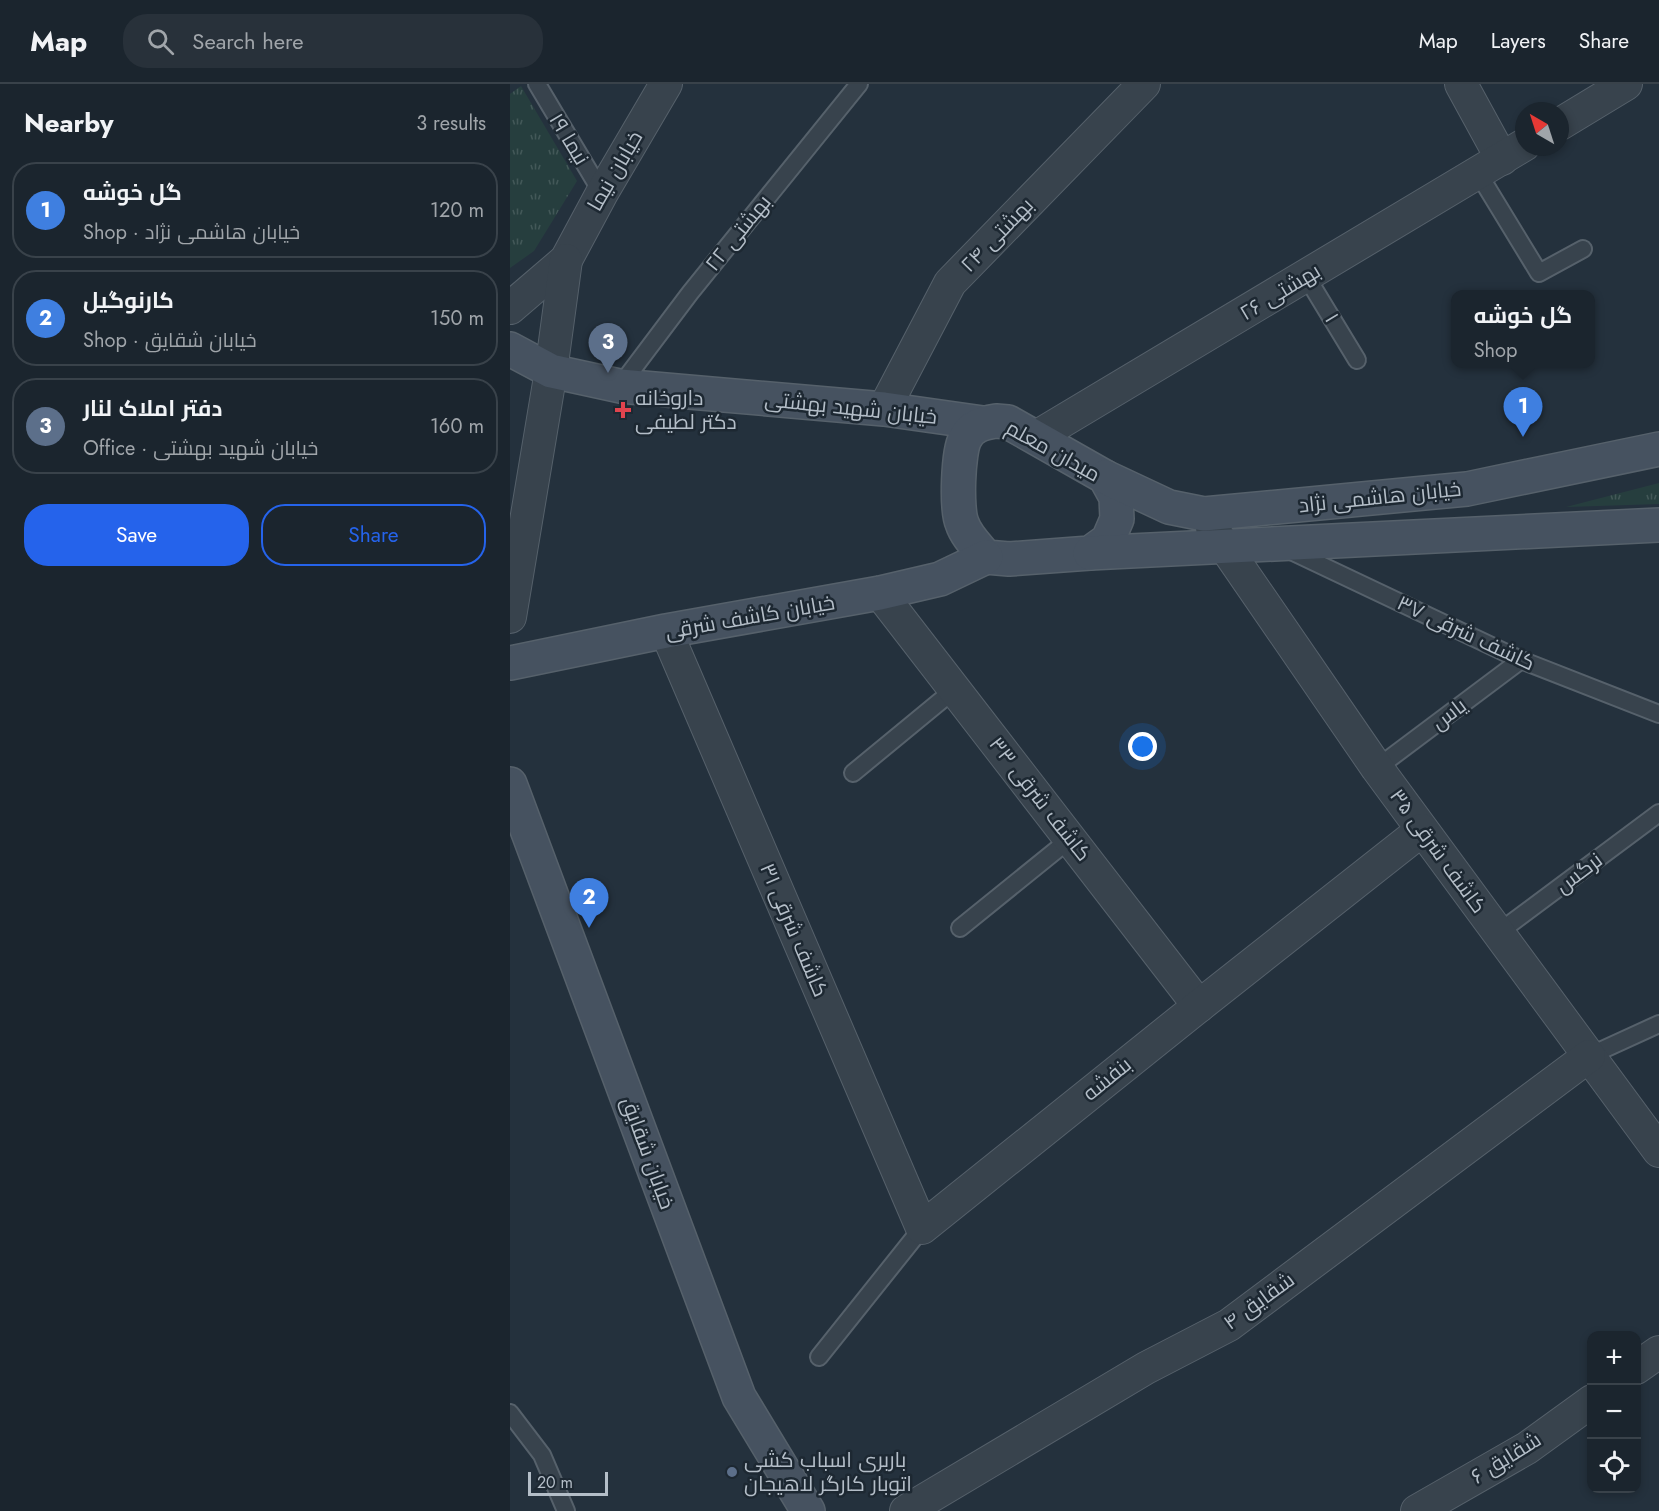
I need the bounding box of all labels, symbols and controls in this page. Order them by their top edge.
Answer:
search box [123,14,543,68]
text: Map [30,21,87,62]
icon: search [144,25,177,58]
text: Search here [192,25,304,57]
text: Map [1419,26,1458,56]
text: Layers [1491,26,1546,56]
text: Share [1579,26,1629,56]
north arrow [1515,102,1569,156]
text: Nearby [24,104,113,142]
street label: نیما ۱۹ [542,107,596,171]
text: 3 results [416,109,486,138]
street label: خیابان نیما [580,125,650,217]
text: گل خوشه [83,176,182,208]
street label: بهشتی ۲۲ [698,188,778,278]
street label: بهشتی ۲۴ [954,191,1040,279]
text: 1 [40,196,51,225]
text: 120 m [430,196,484,225]
text: Shop · خیابان هاشمی نژاد [83,218,300,247]
street label: بهشتی ۲۶ [1234,256,1326,328]
text: کارنوگیل [83,284,174,316]
popup [1451,290,1595,368]
text: گل خوشه [1474,299,1572,331]
text: 2 [39,304,52,333]
text: 150 m [430,304,484,333]
street label: ۱ [1317,307,1347,329]
pin: 3 [588,324,628,373]
text: Shop · خیابان شقایق [83,326,257,355]
text: Shop [1474,336,1517,365]
place label: داروخانه دکتر لطیفی [635,383,737,437]
street label: خیابان شهید بهشتی [763,384,939,432]
pin: 1 [1504,388,1542,437]
text: دفتر املاک لنار [83,392,222,424]
marker: داروخانه دکتر لطیفی [616,403,630,417]
text: 3 [39,412,52,441]
text: 160 m [430,412,484,441]
street label: میدان معلم [1000,413,1106,489]
text: Office · خیابان شهید بهشتی [83,434,318,463]
street label: خیابان هاشمی نژاد [1297,474,1463,520]
button: Save [24,504,249,566]
button: Share [261,504,486,566]
street label: خیابان کاشف شرقی [663,587,837,647]
street label: کاشف شرقی ۳۷ [1392,588,1540,678]
street label: یاس [1425,691,1473,737]
street label: کاشف شرقی ۳۳ [982,731,1098,867]
your location [1128,732,1157,761]
street label: کاشف شرقی ۳۵ [1382,782,1494,920]
street label: نرگس [1549,845,1609,901]
street label: کاشف شرقی ۳۱ [752,859,836,1001]
pin: 2 [570,878,608,928]
street label: بنفشه [1076,1050,1138,1108]
street label: خیابان شقایق [614,1093,682,1213]
street label: شقایق ۴ [1217,1265,1301,1337]
map controls [1587,1331,1641,1493]
button: + [1587,1331,1641,1385]
button: − [1587,1385,1641,1439]
street label: شقایق ۶ [1465,1425,1547,1491]
button: locate [1587,1439,1641,1493]
place label: باربری اسباب کشی اتوبار کارگر لاهیجان [744,1445,912,1499]
marker: باربری اسباب کشی اتوبار کارگر لاهیجان [725,1465,739,1479]
scale bar [528,1469,608,1496]
text: 20 m [537,1471,573,1494]

